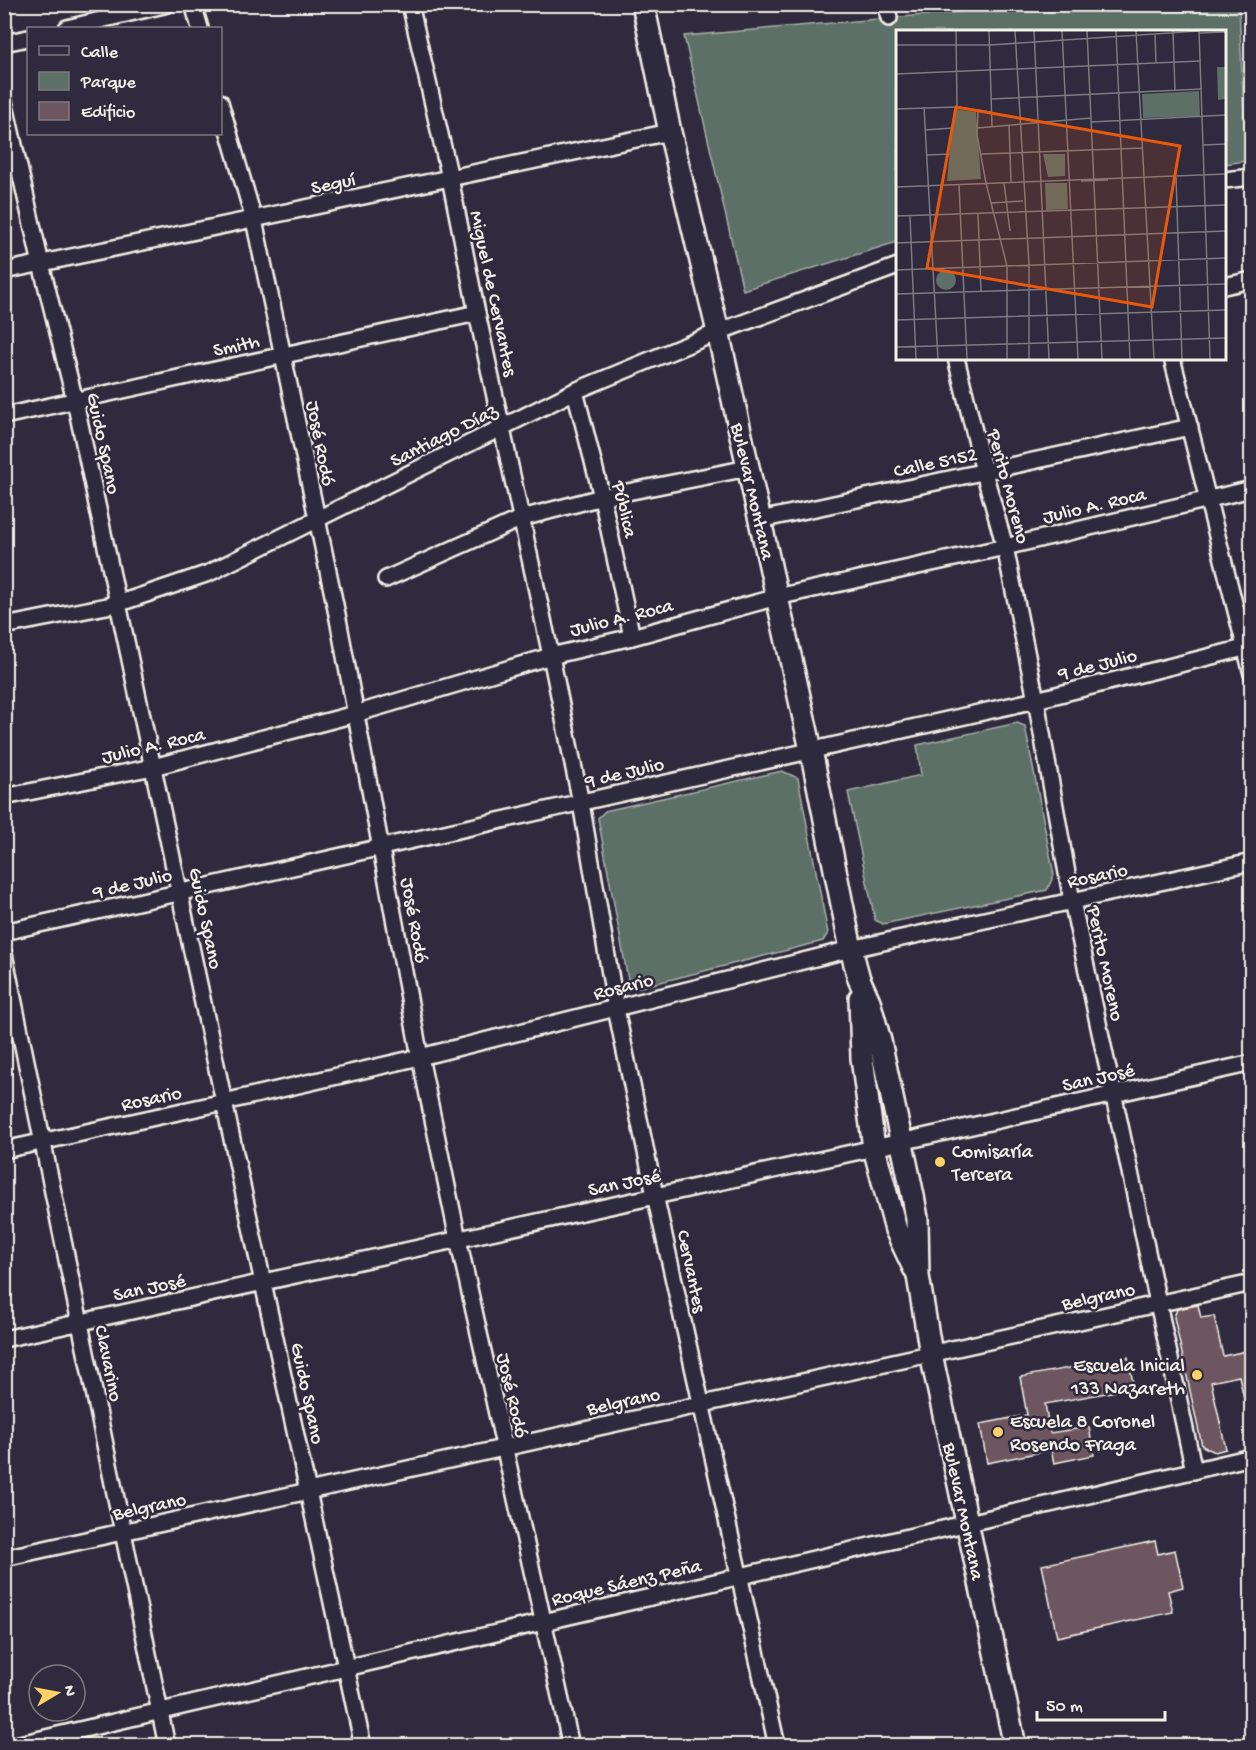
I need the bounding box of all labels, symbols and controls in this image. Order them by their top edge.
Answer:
legend [27,27,222,135]
inset map [896,30,1226,360]
text: Calle [81,43,119,64]
text: Parque [80,73,137,94]
text: Edificio [81,103,135,124]
street label: Seguí [309,169,359,201]
street label: Miguel de Cervantes [463,209,520,379]
street label: Smith [211,331,262,364]
street label: Guido Spano [80,391,124,497]
street label: José Rodó [299,399,338,488]
street label: Santiago Díaz [387,400,503,474]
street label: Bulevar Montana [723,420,778,563]
street label: Perito Moreno [980,426,1033,547]
street label: Calle 5152 [892,444,980,484]
street label: Pública [605,478,640,541]
street label: Julio A. Roca [1041,484,1150,530]
street label: Julio A. Roca [568,595,677,643]
street label: 9 de Julio [1055,645,1140,688]
street label: Julio A. Roca [100,724,209,770]
street label: 9 de Julio [582,754,667,795]
street label: Rosario [1065,860,1130,895]
street label: 9 de Julio [90,865,175,906]
street label: Guido Spano [182,866,226,972]
street label: José Rodó [394,876,431,965]
street label: Perito Moreno [1080,903,1127,1024]
street label: Rosario [591,970,656,1007]
street label: San José [1060,1060,1138,1099]
street label: Rosario [119,1083,184,1118]
place label: Comisaría Tercera [951,1142,1034,1188]
marker: Comisaría Tercera [933,1155,947,1169]
street label: San José [586,1165,664,1203]
street label: Cervantes [670,1228,710,1316]
street label: San José [111,1270,189,1308]
street label: Belgrano [1059,1279,1138,1318]
street label: Clavarino [87,1323,126,1404]
street label: Guido Spano [284,1341,328,1447]
street label: José Rodó [490,1351,532,1440]
place label: Escuela Inicial 133 Nazareth [1070,1356,1185,1402]
marker: Escuela Inicial 133 Nazareth [1190,1368,1204,1382]
street label: Belgrano [584,1384,663,1423]
place label: Escuela 8 Coronel Rosendo Fraga [1010,1412,1155,1458]
marker: Escuela 8 Coronel Rosendo Fraga [991,1425,1005,1439]
street label: Bulevar Montana [936,1440,988,1583]
street label: Belgrano [110,1489,189,1528]
street label: Roque Sáenz Peña [550,1556,705,1613]
north arrow [27,1663,87,1723]
text: N [58,1684,79,1698]
scale bar [1037,1684,1164,1722]
text: 50 m [1046,1697,1083,1718]

